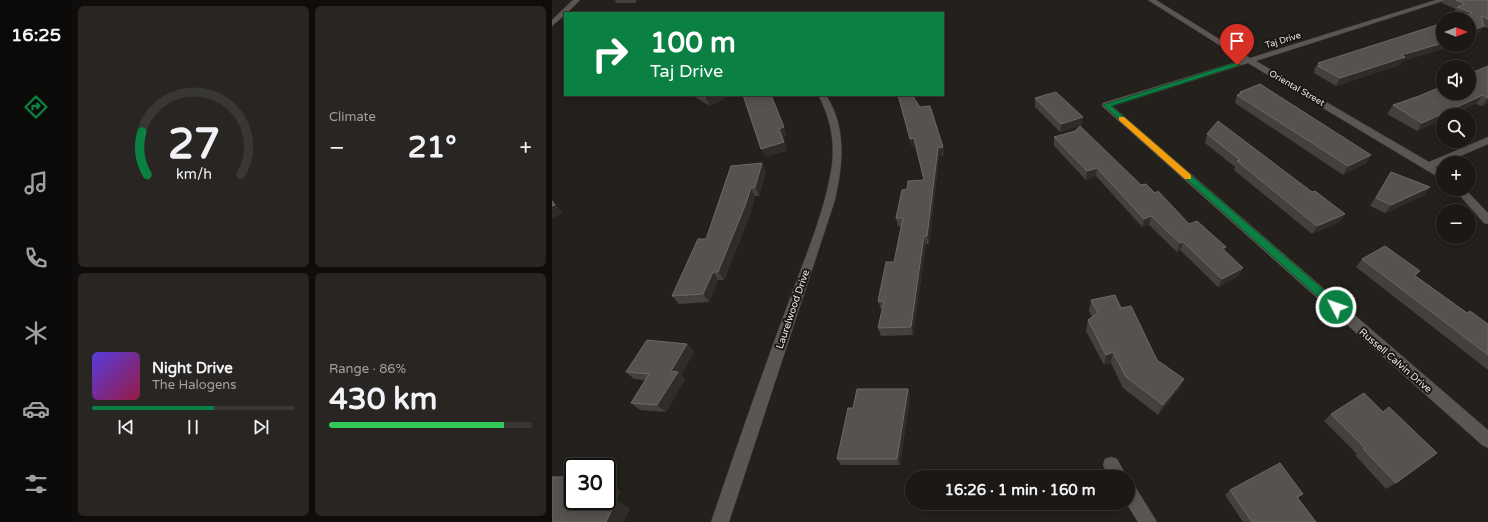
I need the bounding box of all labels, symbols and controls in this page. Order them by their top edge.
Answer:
north arrow [1436,12,1476,52]
map controls [1436,12,1476,244]
text: 16:25 [11,24,61,46]
pin [1220,24,1254,65]
text: 100 m [650,26,736,60]
icon: right [584,28,636,80]
icon: arrive [1226,30,1248,52]
street label: Taj Drive [1264,30,1302,51]
text: Taj Drive [650,60,723,82]
button: sound [1436,60,1476,100]
street label: Oriental Street [1267,68,1327,109]
icon: directions [22,93,50,121]
button: search [1436,108,1476,148]
text: Climate [329,109,376,125]
text: 27 [167,119,220,169]
text: 21° [408,129,457,166]
text: − [329,135,345,161]
text: + [520,135,532,161]
button: + [1436,156,1476,196]
text: km/h [176,165,211,182]
icon: music [22,169,50,197]
button: − [1436,204,1476,244]
icon: phone [22,244,50,272]
street label: Laurelwood Drive [774,268,812,350]
position arrow [1315,286,1357,328]
icon: climate [22,319,50,347]
street label: Russell Calvin Drive [1357,326,1434,396]
text: Night Drive [152,359,233,377]
text: Range · 86% [329,361,406,377]
text: The Halogens [152,377,236,393]
text: 430 km [329,381,437,418]
icon: car [22,395,50,423]
icon: previous [115,416,137,438]
icon: pause [182,416,204,438]
icon: next [250,416,272,438]
speed limit sign: 30 [564,458,616,510]
icon: filters [22,470,50,498]
text: 16:26 · 1 min · 160 m [945,481,1095,499]

